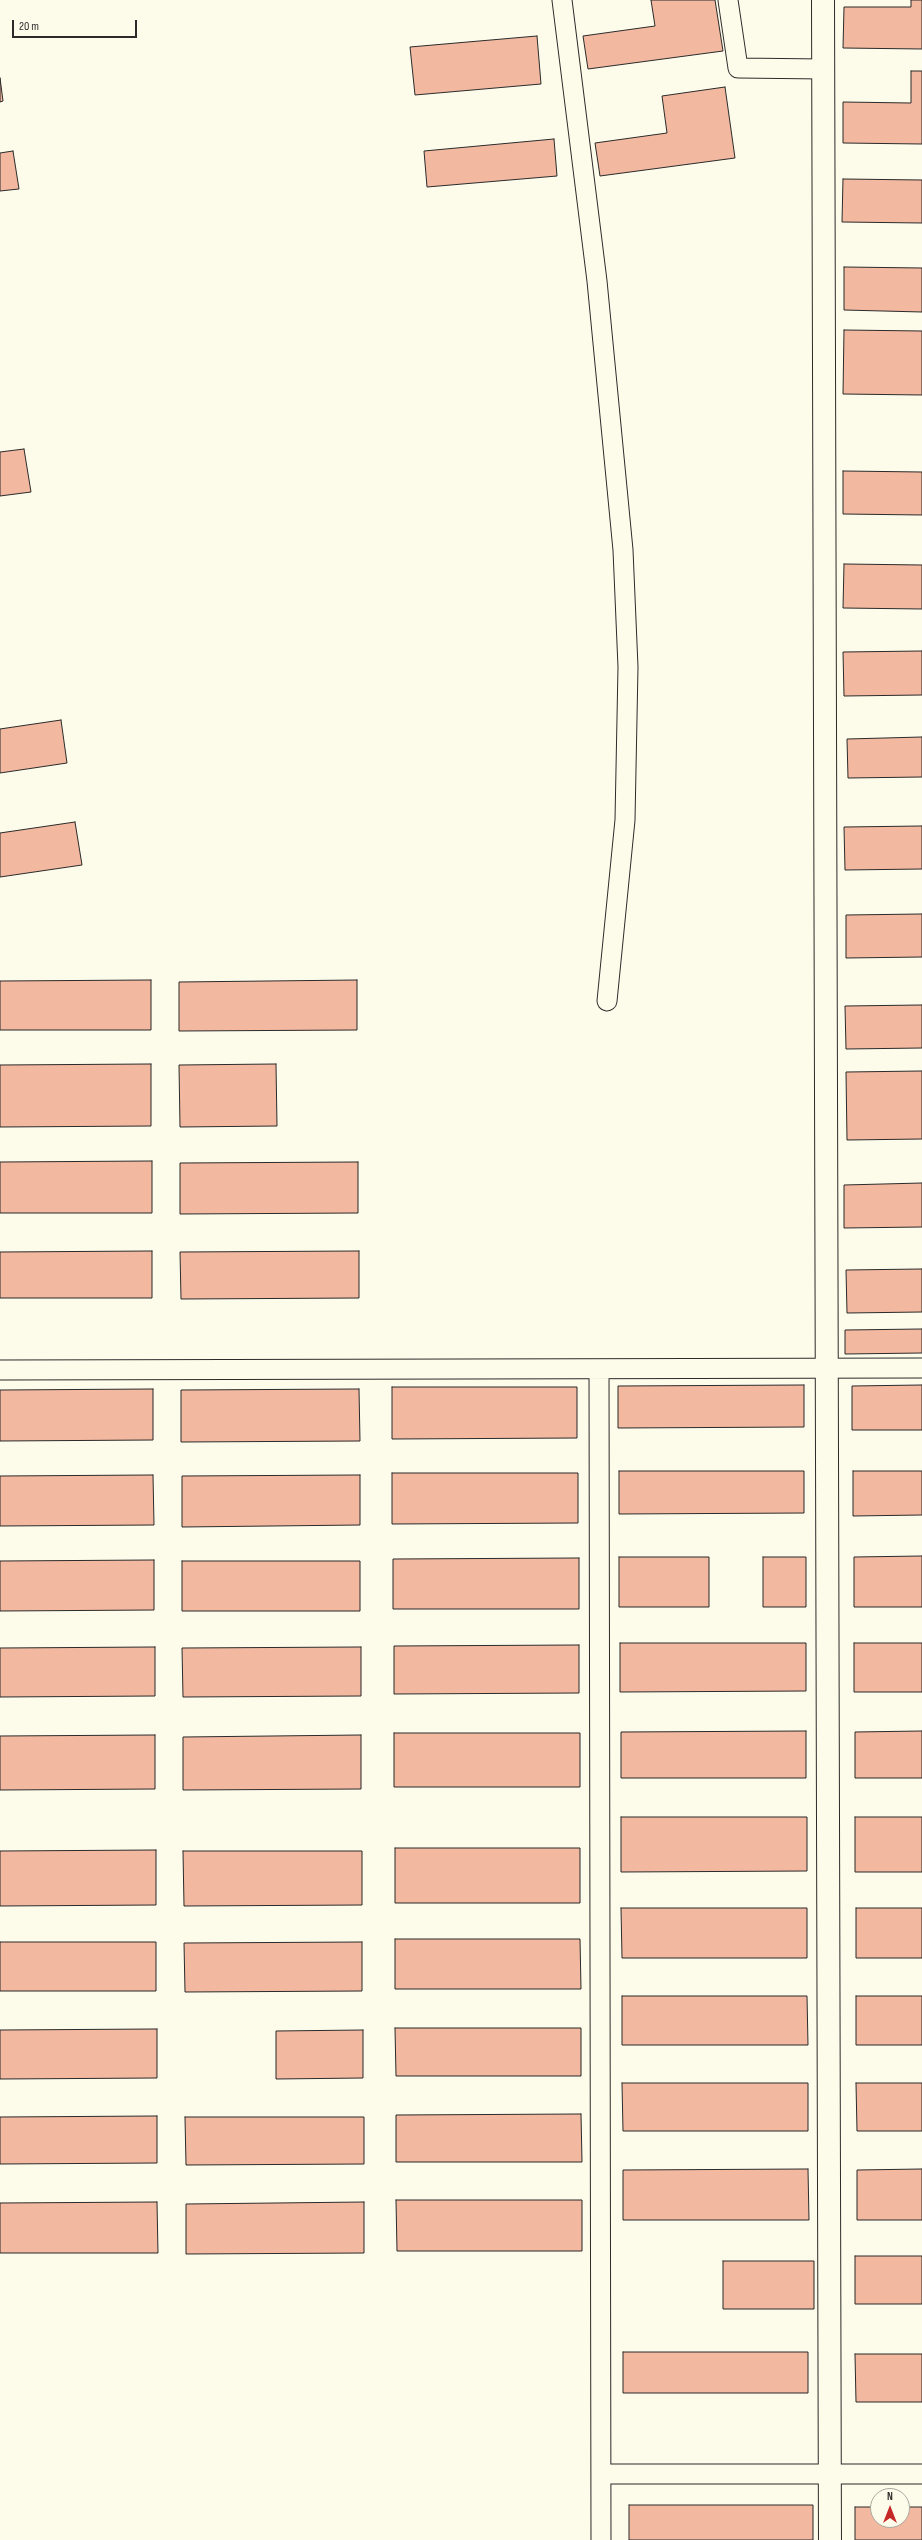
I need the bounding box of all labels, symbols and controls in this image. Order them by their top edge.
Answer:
scale bar [14,12,139,38]
text: 20 m [19,19,39,34]
north arrow [870,2488,910,2528]
text: N [887,2490,893,2503]

